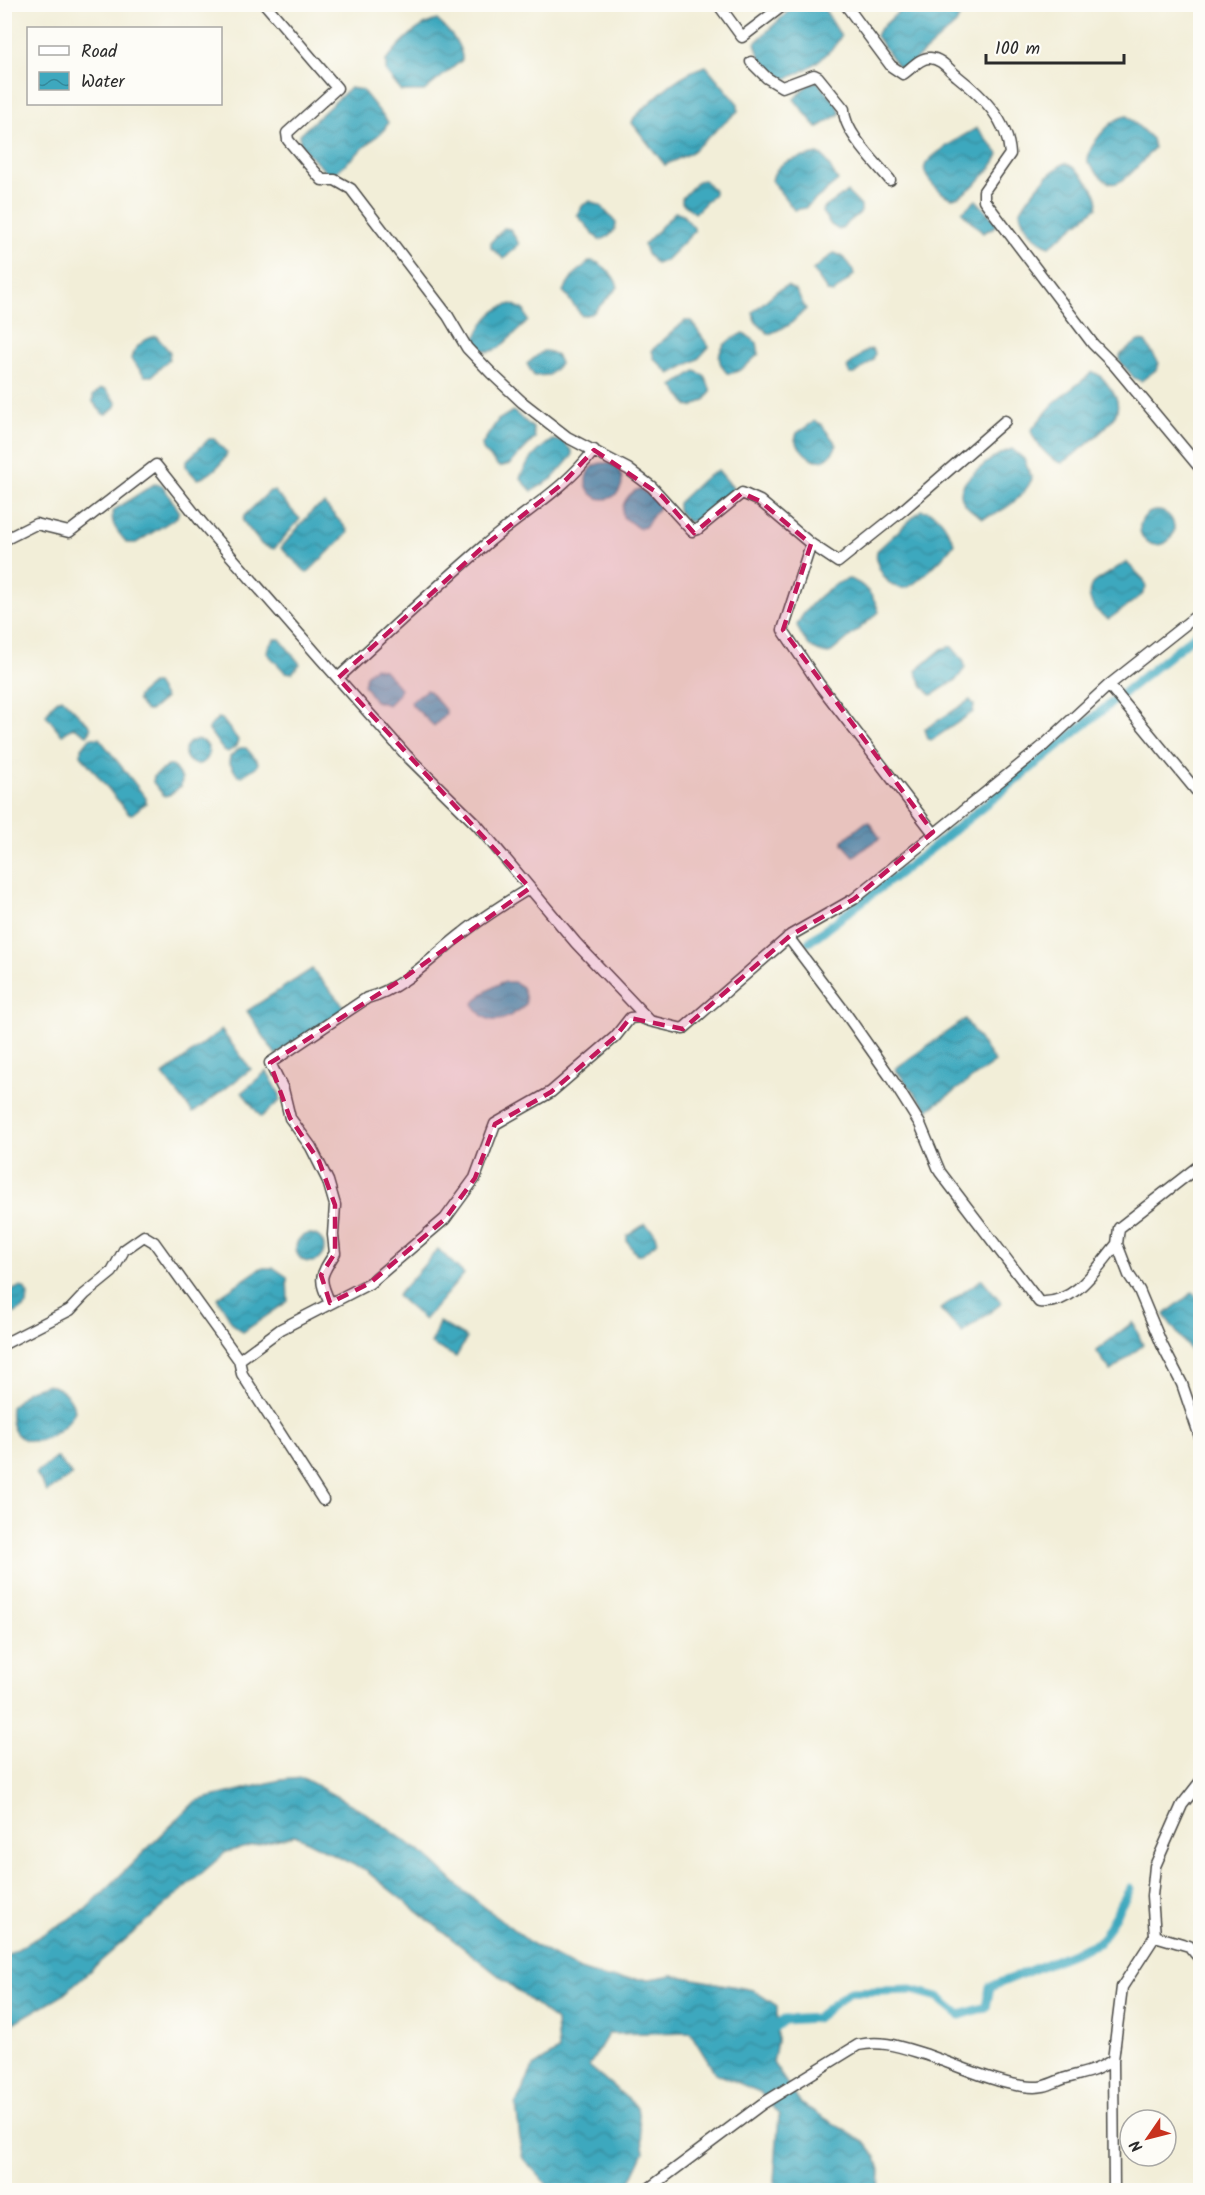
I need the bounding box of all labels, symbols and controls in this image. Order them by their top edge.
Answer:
legend [27,27,222,105]
scale bar [986,27,1124,65]
text: 100 m [995,35,1040,64]
text: Road [81,38,118,67]
text: Water [81,68,126,97]
north arrow [1118,2108,1178,2168]
text: N [1124,2134,1150,2157]

